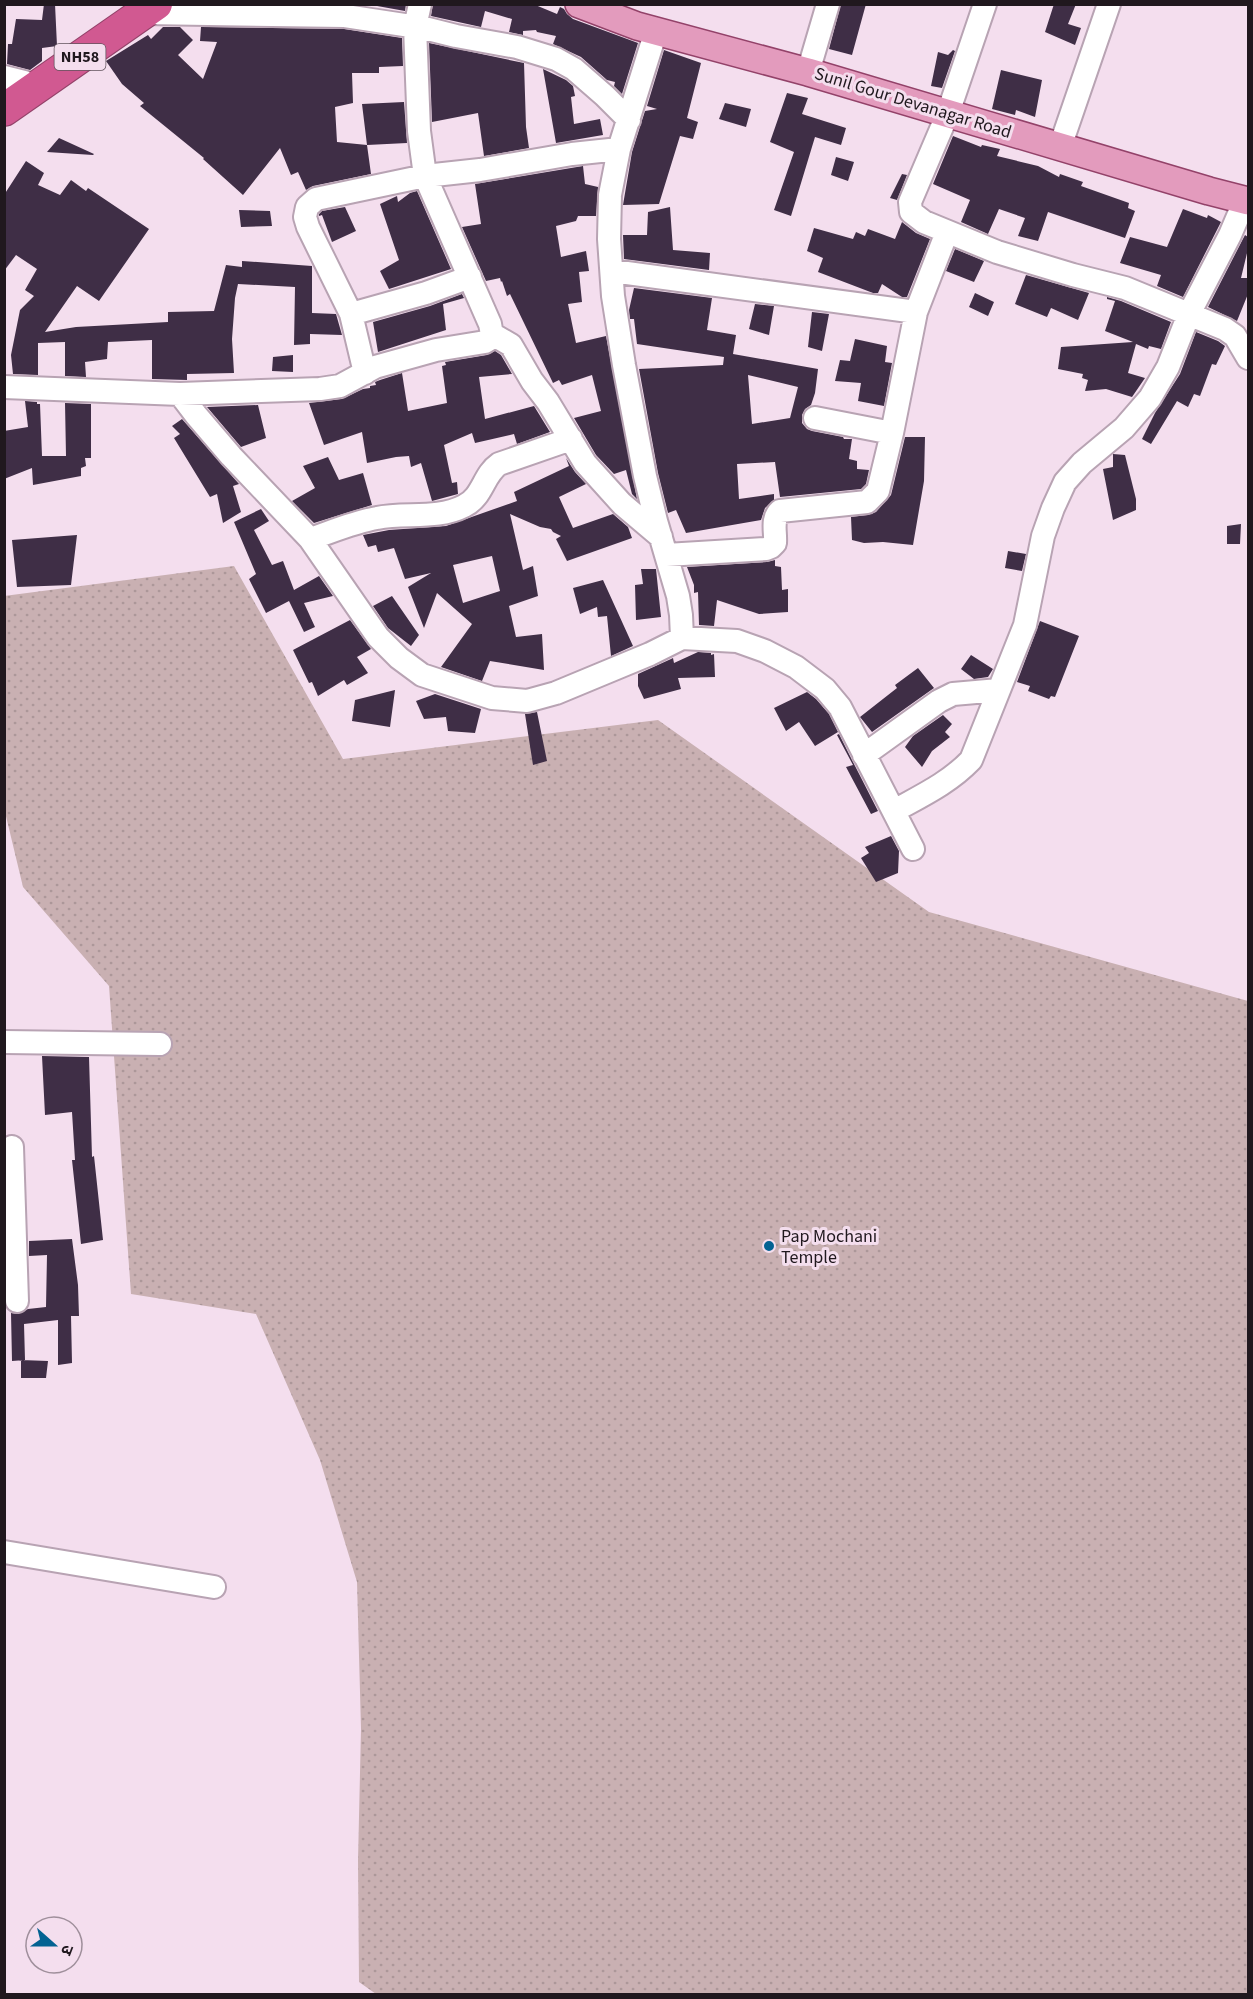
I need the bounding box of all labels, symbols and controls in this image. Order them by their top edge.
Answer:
road number: NH58 [54,44,106,70]
street label: Sunil Gour Devanagar Road [811,61,1015,145]
place label: Pap Mochani Temple [781,1224,877,1270]
marker: Pap Mochani Temple [762,1239,776,1253]
north arrow [24,1915,84,1975]
text: उ [55,1942,79,1959]

